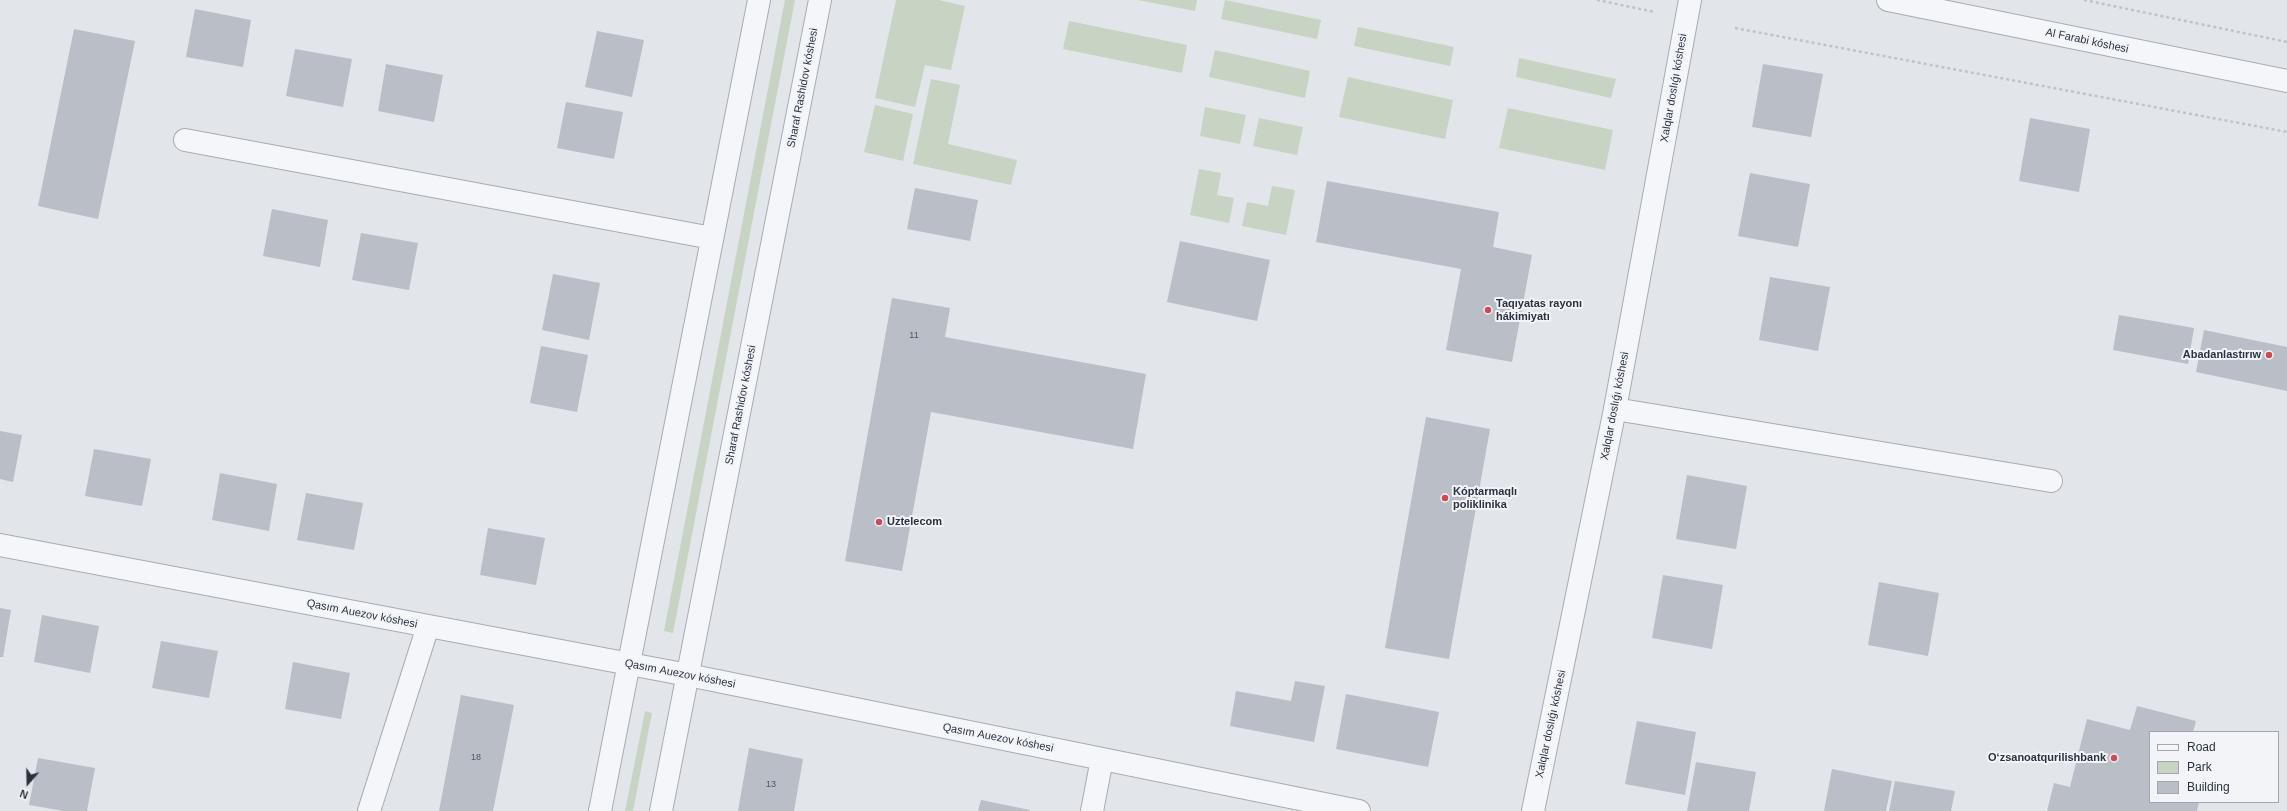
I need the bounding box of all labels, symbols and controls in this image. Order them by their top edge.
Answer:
street label: Al Farabi kóshesi [2044,26,2130,56]
street label: Sharaf Rashidov kóshesi [785,27,821,149]
street label: Xalqlar doslıǵı kóshesi [1658,33,1690,143]
place label: Taqıyatas rayonı hákimiyatı [1496,297,1582,323]
marker: Taqıyatas rayonı hákimiyatı [1483,305,1493,315]
house number: 11 [909,331,919,341]
street label: Sharaf Rashidov kóshesi [723,344,759,466]
place label: Abadanlastırıw [2183,348,2261,362]
marker: Abadanlastırıw [2264,350,2274,360]
street label: Xalqlar doslıǵı kóshesi [1598,351,1632,461]
place label: Kóptarmaqlı poliklinika [1453,485,1517,511]
marker: Kóptarmaqlı poliklinika [1440,493,1450,503]
place label: Uztelecom [887,515,942,529]
marker: Uztelecom [874,517,884,527]
street label: Qasım Auezov kóshesi [306,597,418,631]
street label: Qasım Auezov kóshesi [624,657,736,691]
street label: Xalqlar doslıǵı kóshesi [1533,669,1569,779]
street label: Qasım Auezov kóshesi [942,721,1054,755]
legend [2149,731,2279,803]
text: Road [2187,740,2216,754]
place label: Oʻzsanoatqurilishbank [1988,751,2106,765]
house number: 18 [471,753,481,763]
marker: Oʻzsanoatqurilishbank [2109,753,2119,763]
text: Park [2187,760,2212,774]
north arrow [8,763,48,803]
house number: 13 [766,780,776,790]
text: Building [2187,780,2230,794]
text: N [18,787,30,801]

